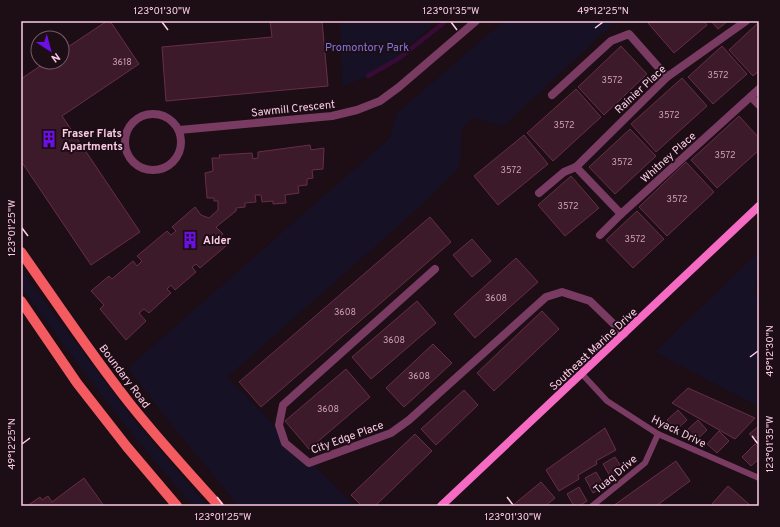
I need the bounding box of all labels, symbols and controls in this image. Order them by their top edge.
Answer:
text: 123°01'30"W [133,5,191,18]
text: 123°01'35"W [423,5,479,18]
text: 49°12'25"N [577,5,629,18]
north arrow [30,30,70,70]
park label: Promontory Park [325,41,409,55]
text: N [48,49,63,65]
house number: 3618 [112,57,132,68]
street label: Rainier Place [612,62,669,117]
house number: 3572 [708,70,729,81]
house number: 3572 [602,75,623,86]
street label: Sawmill Crescent [250,98,336,120]
house number: 3572 [659,110,680,121]
house number: 3572 [554,120,575,131]
place label: Fraser Flats Apartments [62,127,123,154]
building icon: Fraser Flats Apartments [39,129,59,149]
street label: Whitney Place [638,129,699,186]
house number: 3572 [715,150,736,161]
house number: 3572 [612,157,633,168]
house number: 3572 [501,165,522,176]
house number: 3572 [667,194,688,205]
text: 123°01'25"W [6,199,19,257]
house number: 3572 [558,201,579,212]
building icon: Alder [180,230,200,250]
place label: Alder [203,234,232,248]
house number: 3572 [625,234,646,245]
house number: 3608 [485,293,507,304]
street label: Southeast Marine Drive [547,305,641,394]
house number: 3608 [334,307,356,318]
text: 49°12'30"N [764,325,777,377]
house number: 3608 [383,335,405,346]
street label: Boundary Road [96,342,153,411]
house number: 3608 [408,371,430,382]
house number: 3608 [317,404,339,415]
street label: Hyack Drive [649,413,708,451]
text: 123°01'35"W [764,416,777,472]
text: 49°12'25"N [6,418,19,470]
street label: City Edge Place [309,418,386,458]
street label: Tuaq Drive [591,452,641,497]
text: 123°01'25"W [194,511,252,524]
text: 123°01'30"W [484,511,542,524]

